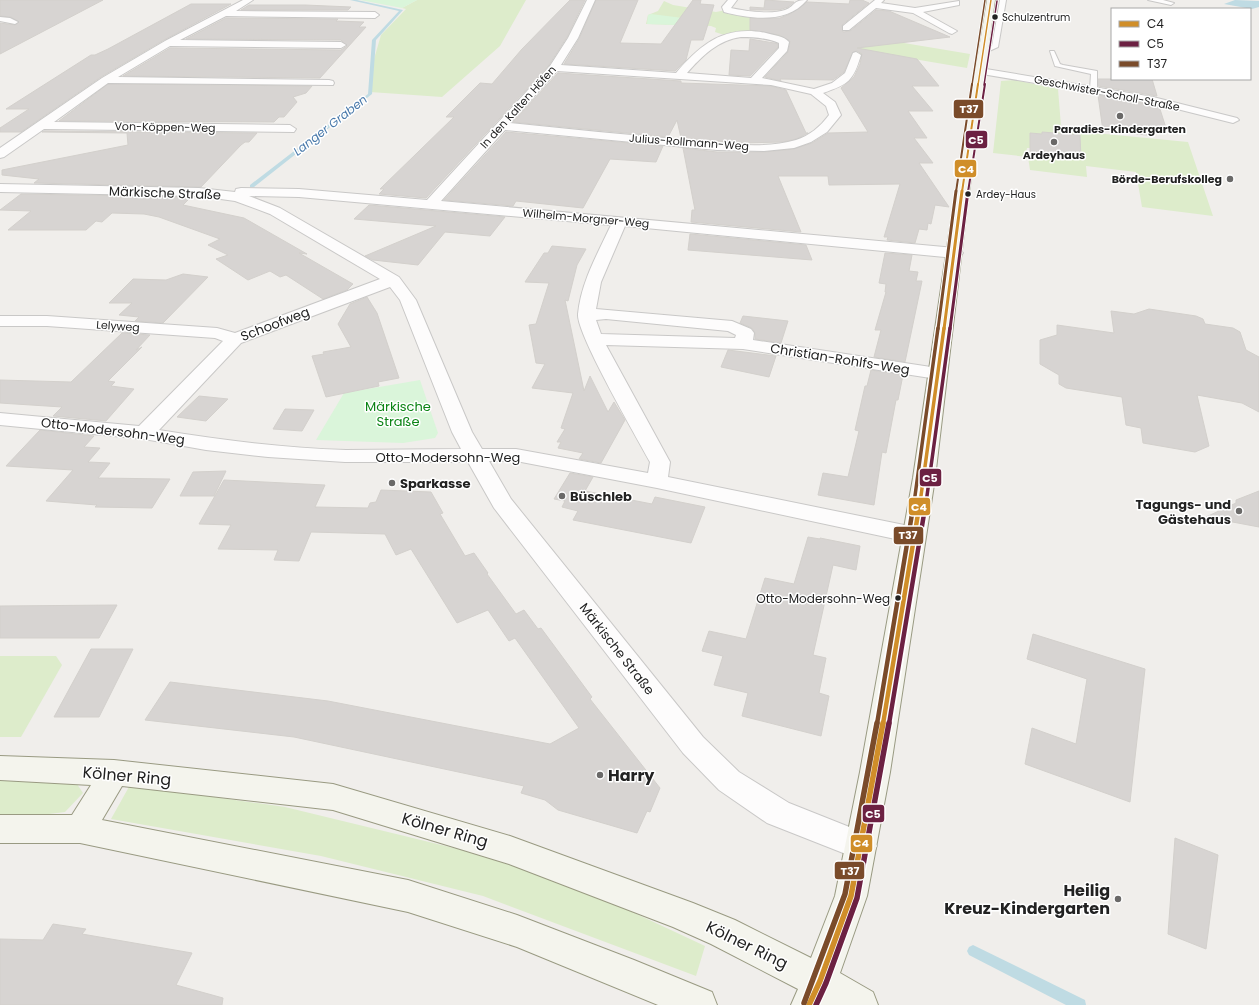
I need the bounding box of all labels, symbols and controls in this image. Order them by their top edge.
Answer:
legend [1111,8,1251,80]
place label: Schulzentrum [1002,10,1070,25]
marker: Schulzentrum [990,12,1000,22]
text: C4 [1147,15,1164,32]
text: C5 [1147,35,1164,52]
text: T37 [1147,55,1168,72]
street label: In den Kalten Höfen [476,62,560,152]
street label: Geschwister-Scholl-Straße [1033,71,1181,115]
water label: Langer Graben [289,91,371,159]
line badge: T37 [953,99,984,119]
text: T37 [959,101,979,117]
marker: Paradies-Kindergarten [1115,111,1125,121]
street label: Von-Köppen-Weg [114,118,216,136]
place label: Paradies-Kindergarten [1054,121,1186,137]
street label: Julius-Rollmann-Weg [629,130,749,154]
line badge: C5 [965,130,988,149]
text: C5 [968,132,984,148]
marker: Ardeyhaus [1049,137,1059,147]
place label: Ardeyhaus [1023,147,1085,163]
line badge: C4 [954,159,977,178]
text: C4 [958,161,974,177]
place label: Börde-Berufskolleg [1112,171,1222,187]
marker: Börde-Berufskolleg [1225,174,1235,184]
street label: Märkische Straße [109,182,221,204]
place label: Ardey-Haus [976,187,1036,202]
marker: Ardey-Haus [963,189,973,199]
street label: Wilhelm-Morgner-Weg [522,204,650,232]
street label: Schoofweg [238,302,312,346]
street label: Lelyweg [96,316,140,336]
street label: Christian-Rohlfs-Weg [769,339,911,379]
park label: Märkische Straße [365,397,431,431]
street label: Otto-Modersohn-Weg [40,413,186,449]
street label: Otto-Modersohn-Weg [376,448,520,467]
line badge: C5 [919,468,942,487]
text: C5 [922,470,938,486]
place label: Sparkasse [400,474,471,493]
marker: Sparkasse [387,478,397,488]
place label: Büschleb [570,487,632,506]
marker: Büschleb [557,491,567,501]
place label: Tagungs- und Gästehaus [1135,495,1231,529]
line badge: C4 [908,497,931,516]
text: C4 [911,499,927,515]
marker: Tagungs- und Gästehaus [1234,506,1244,516]
line badge: T37 [893,526,924,545]
text: T37 [898,527,918,543]
place label: Otto-Modersohn-Weg [756,590,890,607]
marker: Otto-Modersohn-Weg [893,593,903,603]
street label: Märkische Straße [575,599,659,699]
street label: Kölner Ring [82,761,172,791]
place label: Harry [608,764,655,787]
marker: Harry [595,770,605,780]
line badge: C5 [862,804,885,823]
text: C5 [865,806,881,822]
street label: Kölner Ring [399,807,491,853]
line badge: C4 [850,834,873,853]
text: C4 [853,835,869,851]
line badge: T37 [834,861,865,880]
text: T37 [840,863,860,879]
place label: Heilig Kreuz-Kindergarten [944,879,1110,920]
marker: Heilig Kreuz-Kindergarten [1113,894,1123,904]
street label: Kölner Ring [702,915,792,975]

